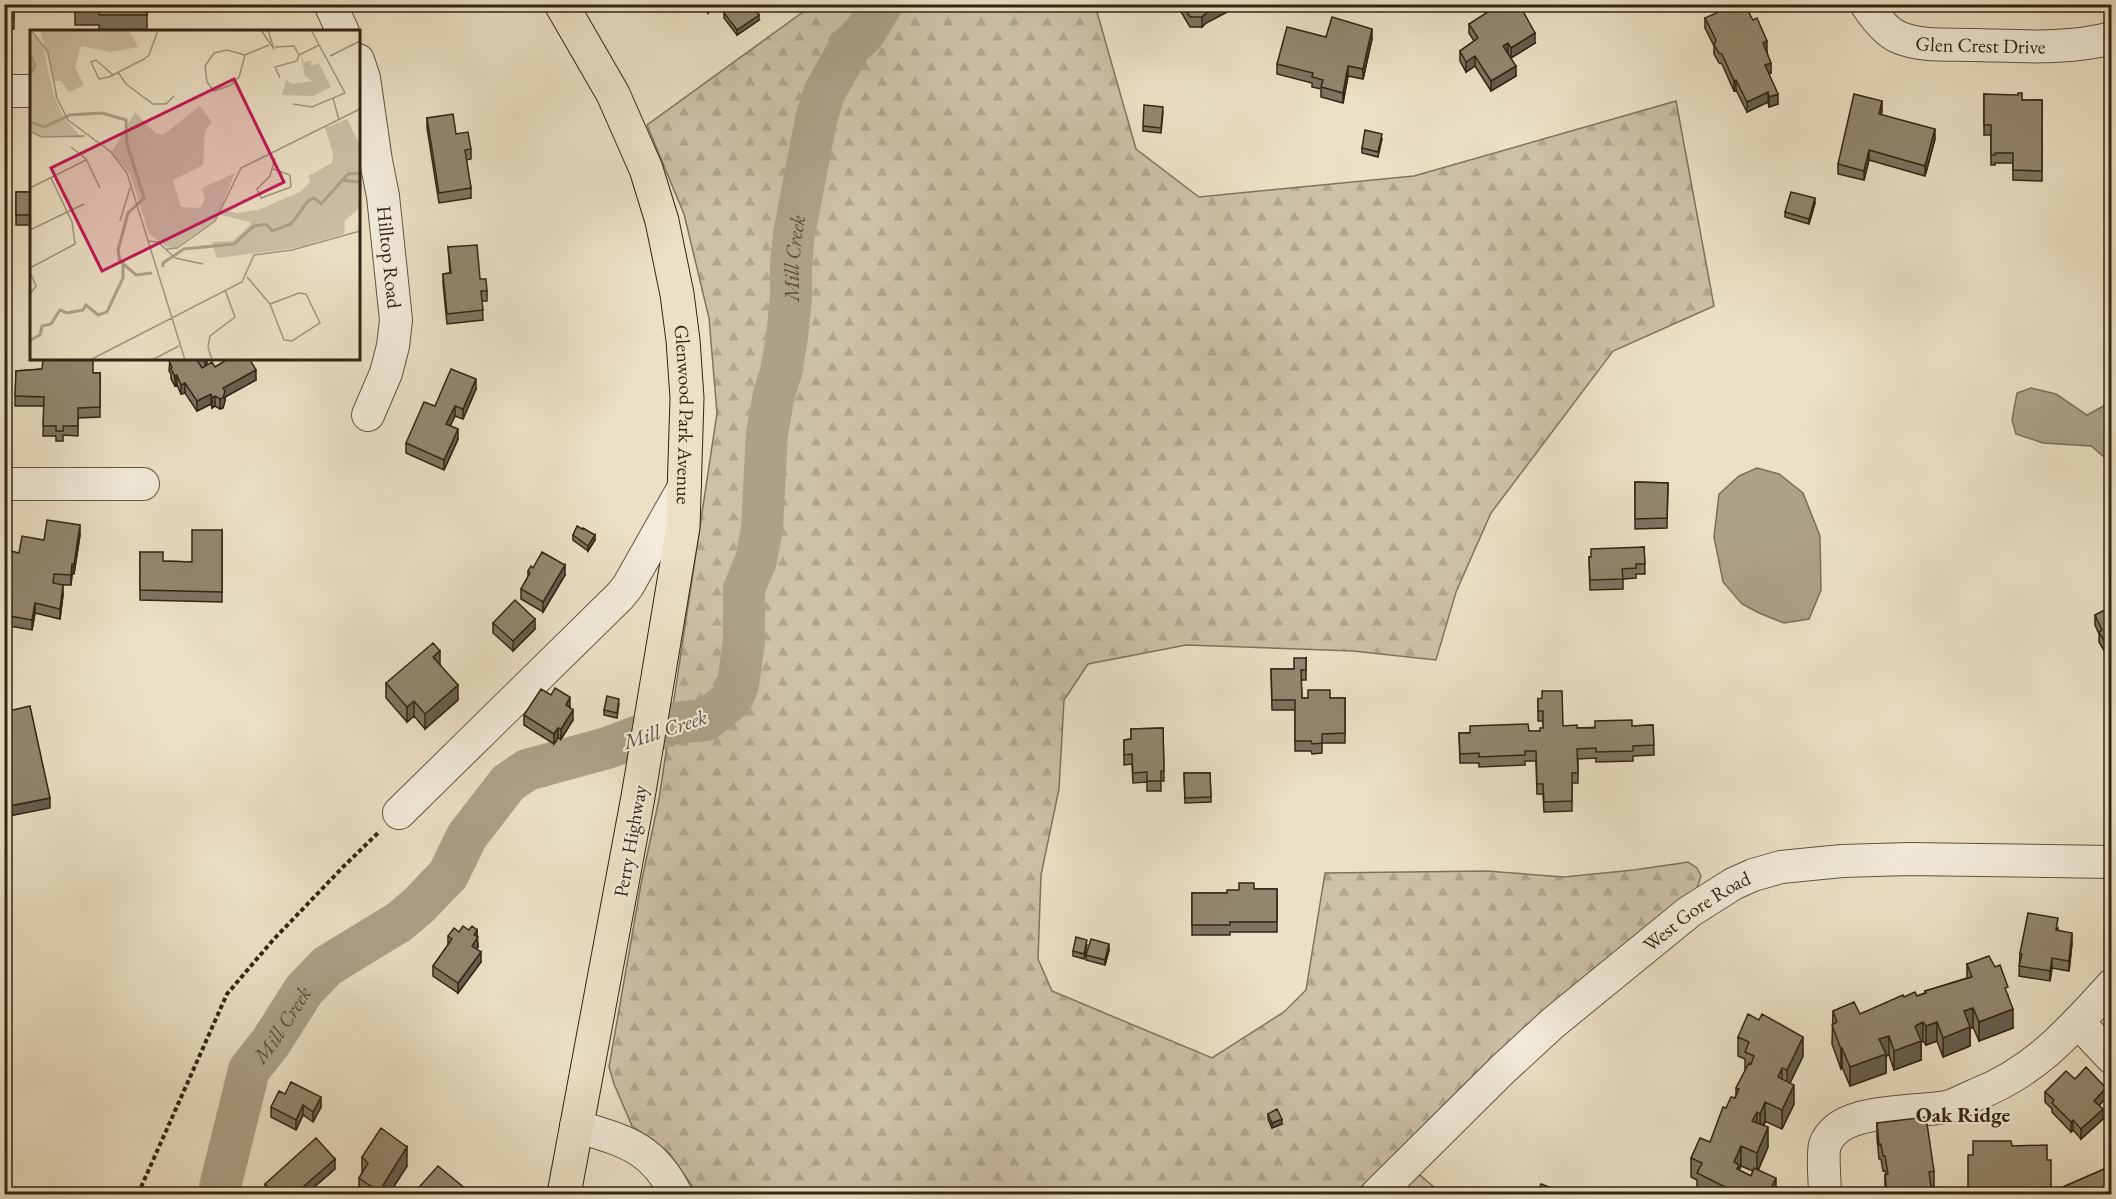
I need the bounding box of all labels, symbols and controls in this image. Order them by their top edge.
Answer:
inset map [30,30,360,360]
street label: Glen Crest Drive [1914,30,2046,59]
street label: Hilltop Road [371,204,408,311]
water label: Mill Creek [778,212,811,304]
street label: Glenwood Park Avenue [668,323,700,505]
water label: Mill Creek [618,703,711,756]
street label: Perry Highway [607,783,653,899]
street label: West Gore Road [1638,864,1755,957]
water label: Mill Creek [245,980,317,1070]
district label: Oak Ridge [1916,1101,2010,1128]

